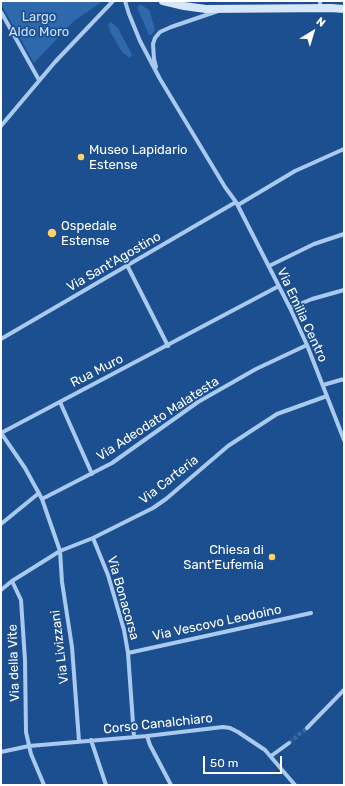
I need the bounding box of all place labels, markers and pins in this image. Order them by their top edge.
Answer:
place label: Museo Lapidario Estense [89,142,188,173]
marker: Museo Lapidario Estense [76,152,86,162]
place label: Ospedale Estense [61,218,117,249]
marker: Ospedale Estense [46,227,58,239]
place label: Chiesa di Sant'Eufemia [183,542,264,573]
marker: Chiesa di Sant'Eufemia [267,552,277,562]

